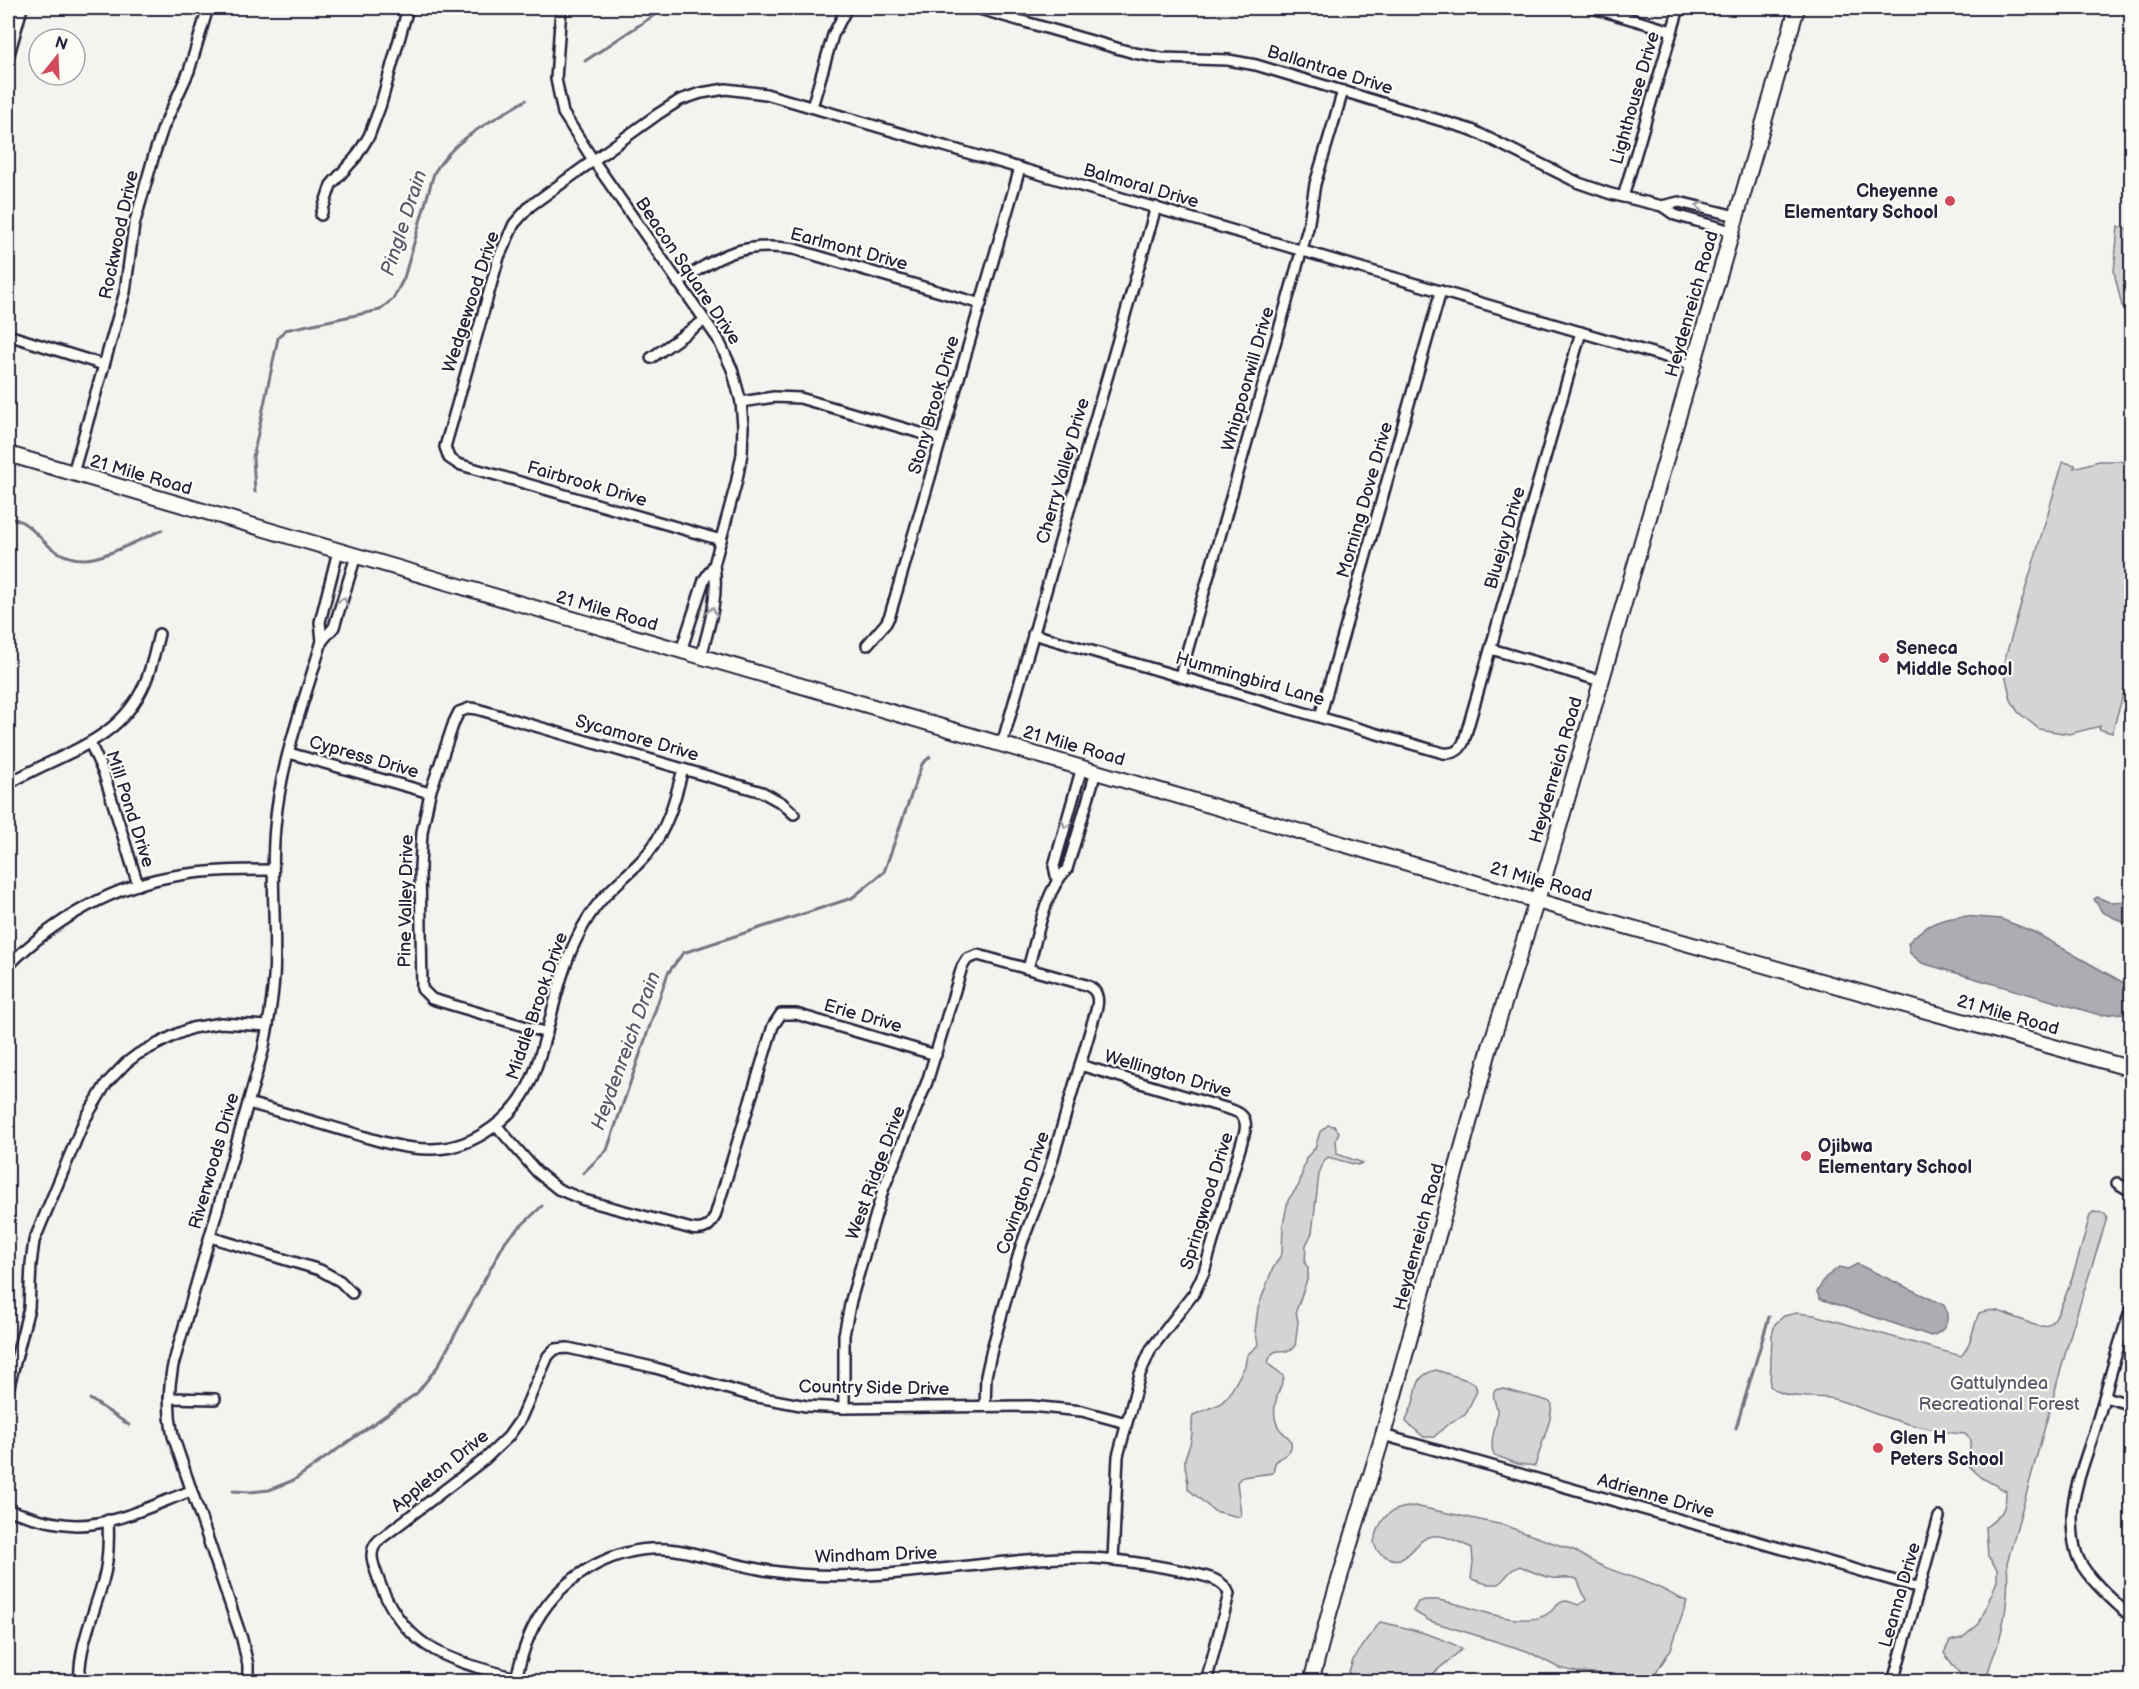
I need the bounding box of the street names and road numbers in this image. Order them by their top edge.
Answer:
street label: Lighthouse Drive [1606,29,1664,167]
street label: Ballantrae Drive [1265,41,1396,99]
street label: Balmoral Drive [1081,159,1201,213]
street label: Rockwood Drive [95,168,143,301]
street label: Beacon Square Drive [631,193,745,349]
street label: Earlmont Drive [788,223,910,275]
street label: Wedgewood Drive [438,228,504,375]
street label: Heydenreich Road [1661,228,1723,380]
street label: Whippoorwill Drive [1217,304,1279,454]
street label: Stony Brook Drive [904,333,964,477]
street label: Cherry Valley Drive [1032,395,1094,546]
street label: Morning Dove Drive [1333,419,1397,580]
street label: 21 Mile Road [88,450,194,500]
street label: Fairbrook Drive [525,457,650,511]
street label: Bluejay Drive [1480,484,1530,592]
street label: 21 Mile Road [554,586,660,636]
street label: Hummingbird Lane [1173,648,1327,710]
street label: Heydenreich Road [1525,694,1587,846]
street label: Sycamore Drive [573,710,701,766]
street label: 21 Mile Road [1021,721,1127,771]
street label: Cypress Drive [307,731,422,783]
street label: Mill Pond Drive [101,748,159,870]
street label: Pine Valley Drive [394,834,418,968]
street label: 21 Mile Road [1488,857,1594,907]
street label: Middle Brook Drive [502,929,572,1083]
street label: 21 Mile Road [1955,990,2061,1040]
street label: Erie Drive [821,995,905,1037]
street label: Wellington Drive [1102,1046,1234,1102]
street label: Riverwoods Drive [185,1090,244,1232]
street label: West Ridge Drive [842,1103,910,1243]
street label: Covington Drive [992,1128,1054,1257]
street label: Springwood Drive [1176,1130,1238,1272]
street label: Heydenreich Road [1389,1161,1449,1313]
street label: Country Side Drive [798,1376,950,1400]
street label: Appleton Drive [387,1425,493,1517]
street label: Adrienne Drive [1595,1469,1717,1523]
street label: Leanna Drive [1875,1540,1925,1650]
street label: Windham Drive [814,1542,938,1568]

